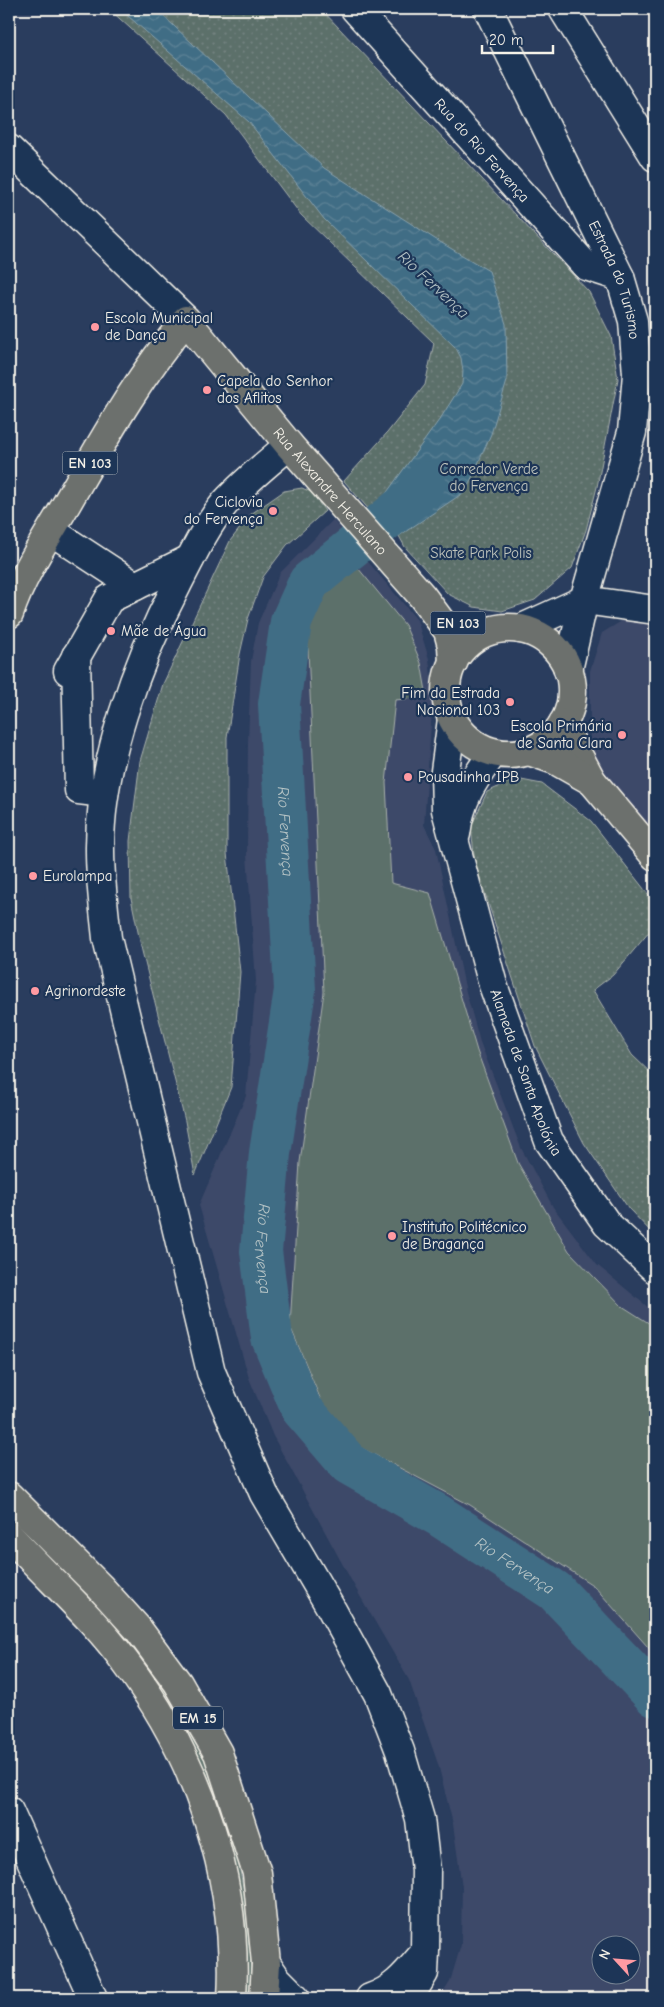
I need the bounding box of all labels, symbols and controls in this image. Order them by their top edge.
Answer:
scale bar [482,22,553,54]
text: 20 m [489,31,523,49]
street label: Rua do Rio Fervença [431,95,533,206]
street label: Estrada do Turismo [585,218,643,340]
water label: Rio Fervença [394,247,472,322]
place label: Escola Municipal de Dança [105,309,213,344]
marker: Escola Municipal de Dança [89,321,101,333]
place label: Capela do Senhor dos Aflitos [217,372,332,407]
marker: Capela do Senhor dos Aflitos [201,384,213,396]
street label: Rua Alexandre Herculano [269,424,391,559]
road number: EN 103 [62,452,118,474]
park label: Corredor Verde do Fervença [440,460,539,495]
place label: Ciclovia do Fervença [184,493,263,528]
marker: Ciclovia do Fervença [267,505,279,517]
park label: Skate Park Polis [430,544,532,562]
road number: EN 103 [430,612,486,634]
place label: Mãe de Água [121,621,206,640]
marker: Mãe de Água [105,625,117,637]
place label: Fim da Estrada Nacional 103 [401,684,500,719]
marker: Fim da Estrada Nacional 103 [504,696,516,708]
place label: Escola Primária de Santa Clara [511,717,612,752]
marker: Escola Primária de Santa Clara [616,729,628,741]
place label: Pousadinha IPB [418,768,519,786]
marker: Pousadinha IPB [402,771,414,783]
water label: Rio Fervença [274,786,297,877]
place label: Eurolampa [43,867,112,885]
marker: Eurolampa [27,870,39,882]
place label: Agrinordeste [45,982,126,1000]
marker: Agrinordeste [29,985,41,997]
street label: Alameda de Santa Apolónia [486,986,566,1159]
water label: Rio Fervença [251,1203,274,1295]
place label: Instituto Politécnico de Bragança [402,1218,527,1253]
marker: Instituto Politécnico de Bragança [386,1230,398,1242]
water label: Rio Fervença [472,1534,557,1598]
road number: EM 15 [173,1706,223,1730]
north arrow [592,1934,642,1984]
text: N [595,1947,614,1962]

